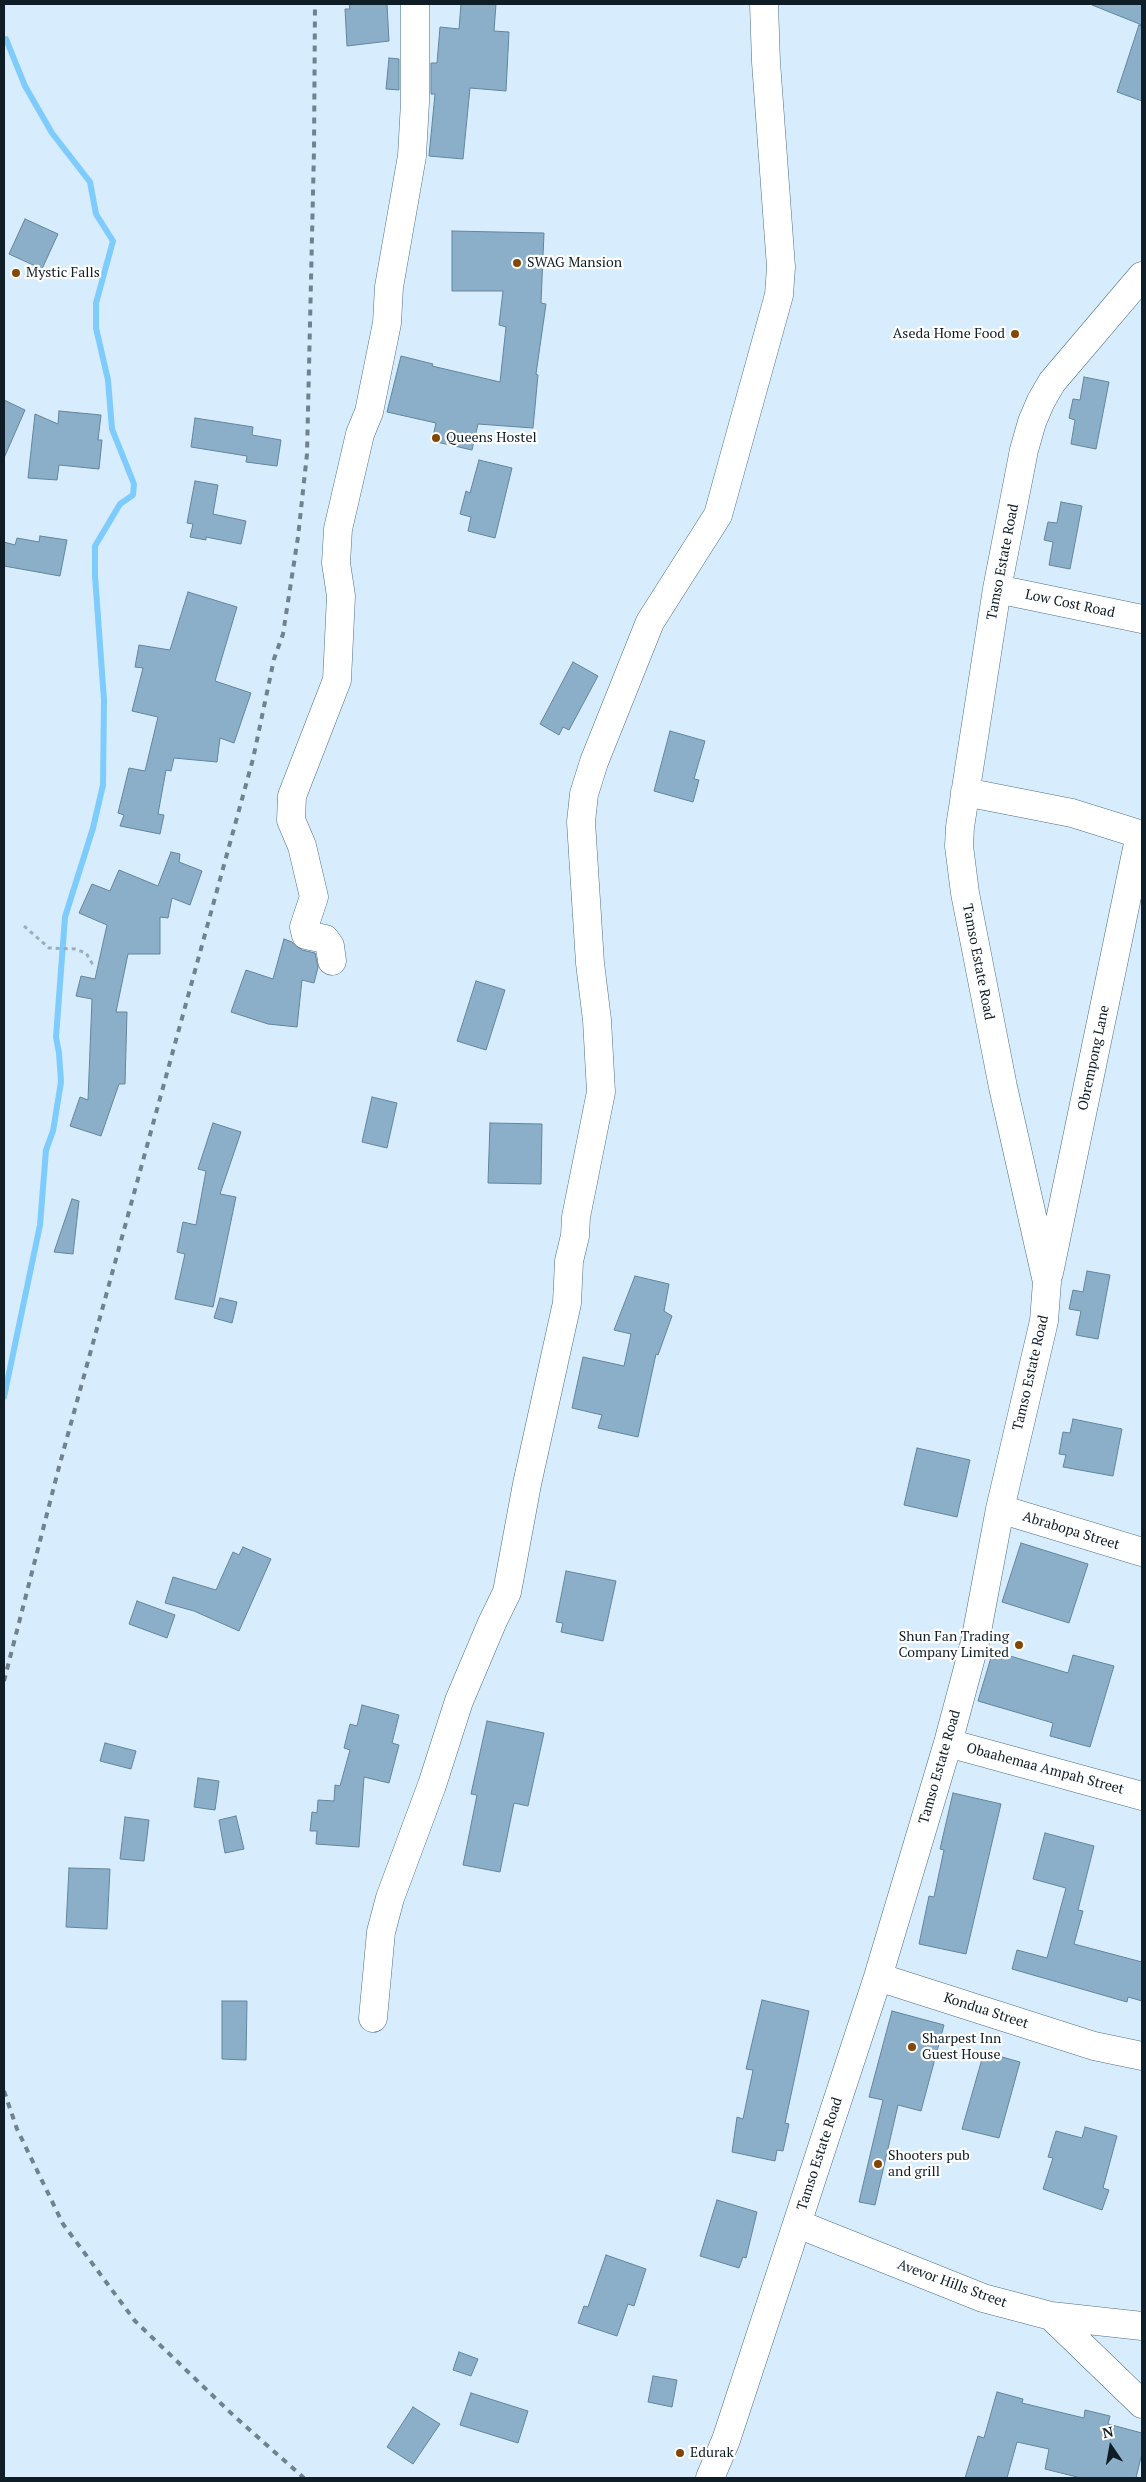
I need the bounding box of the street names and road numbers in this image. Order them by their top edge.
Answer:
street label: Tamso Estate Road [984,503,1022,621]
street label: Low Cost Road [1024,586,1116,622]
street label: Tamso Estate Road [959,903,997,1021]
street label: Obrempong Lane [1075,1004,1113,1112]
street label: Tamso Estate Road [1010,1314,1052,1432]
street label: Abrabopa Street [1020,1508,1122,1554]
street label: Tamso Estate Road [916,1708,964,1826]
street label: Obaahemaa Ampah Street [964,1740,1126,1798]
street label: Kondua Street [942,1989,1030,2033]
street label: Tamso Estate Road [794,2095,846,2213]
street label: Avevor Hills Street [895,2256,1009,2312]

